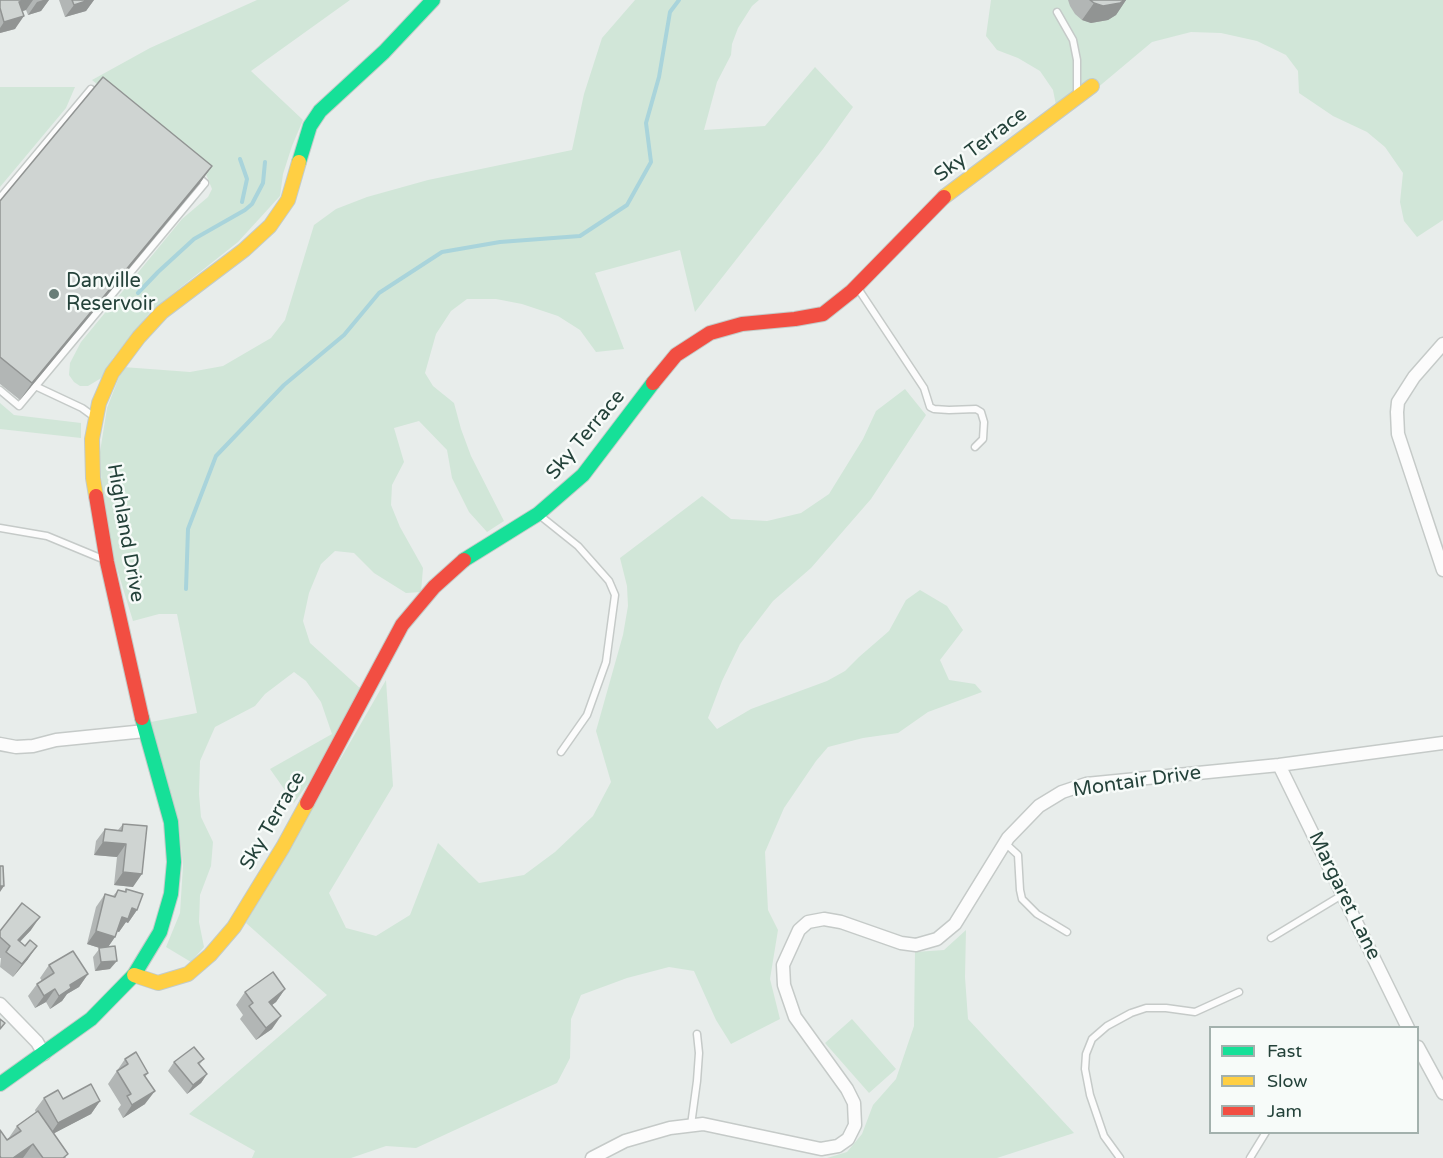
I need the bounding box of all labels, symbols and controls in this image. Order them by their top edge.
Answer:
street label: Sky Terrace [930,102,1032,188]
place label: Danville Reservoir [66,270,155,317]
marker: Danville Reservoir [47,287,61,301]
street label: Sky Terrace [542,385,630,485]
street label: Highland Drive [101,462,149,604]
street label: Montair Drive [1071,761,1203,803]
street label: Sky Terrace [235,768,311,874]
street label: Margaret Lane [1303,828,1385,964]
legend [1209,1026,1419,1134]
text: Fast [1267,1040,1302,1062]
text: Slow [1267,1070,1308,1092]
text: Jam [1267,1100,1302,1122]

